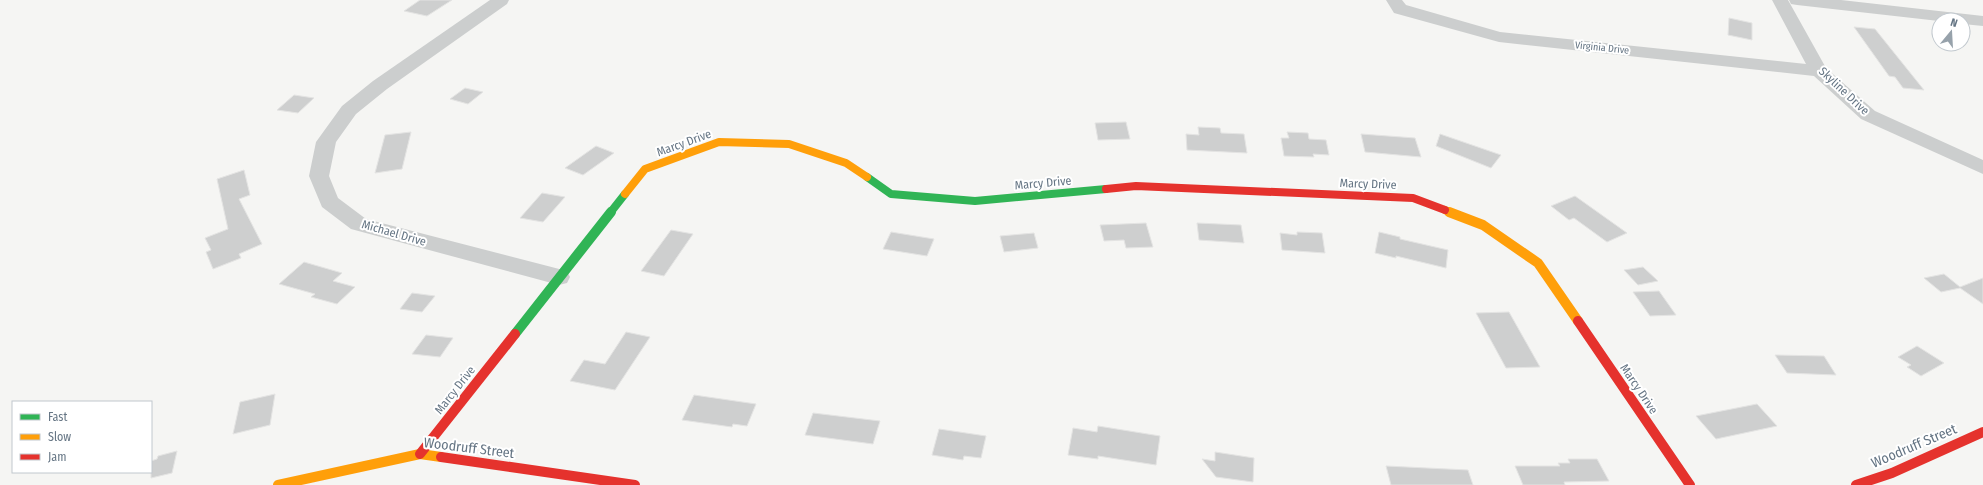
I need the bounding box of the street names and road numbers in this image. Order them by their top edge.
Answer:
street label: Virginia Drive [1574,39,1630,57]
street label: Skyline Drive [1816,64,1872,118]
street label: Marcy Drive [655,127,713,159]
street label: Marcy Drive [1014,174,1072,192]
street label: Marcy Drive [1339,176,1397,192]
street label: Michael Drive [360,217,428,249]
street label: Marcy Drive [1617,361,1661,417]
street label: Marcy Drive [432,363,478,417]
street label: Woodruff Street [1869,420,1960,472]
street label: Woodruff Street [423,434,516,462]

